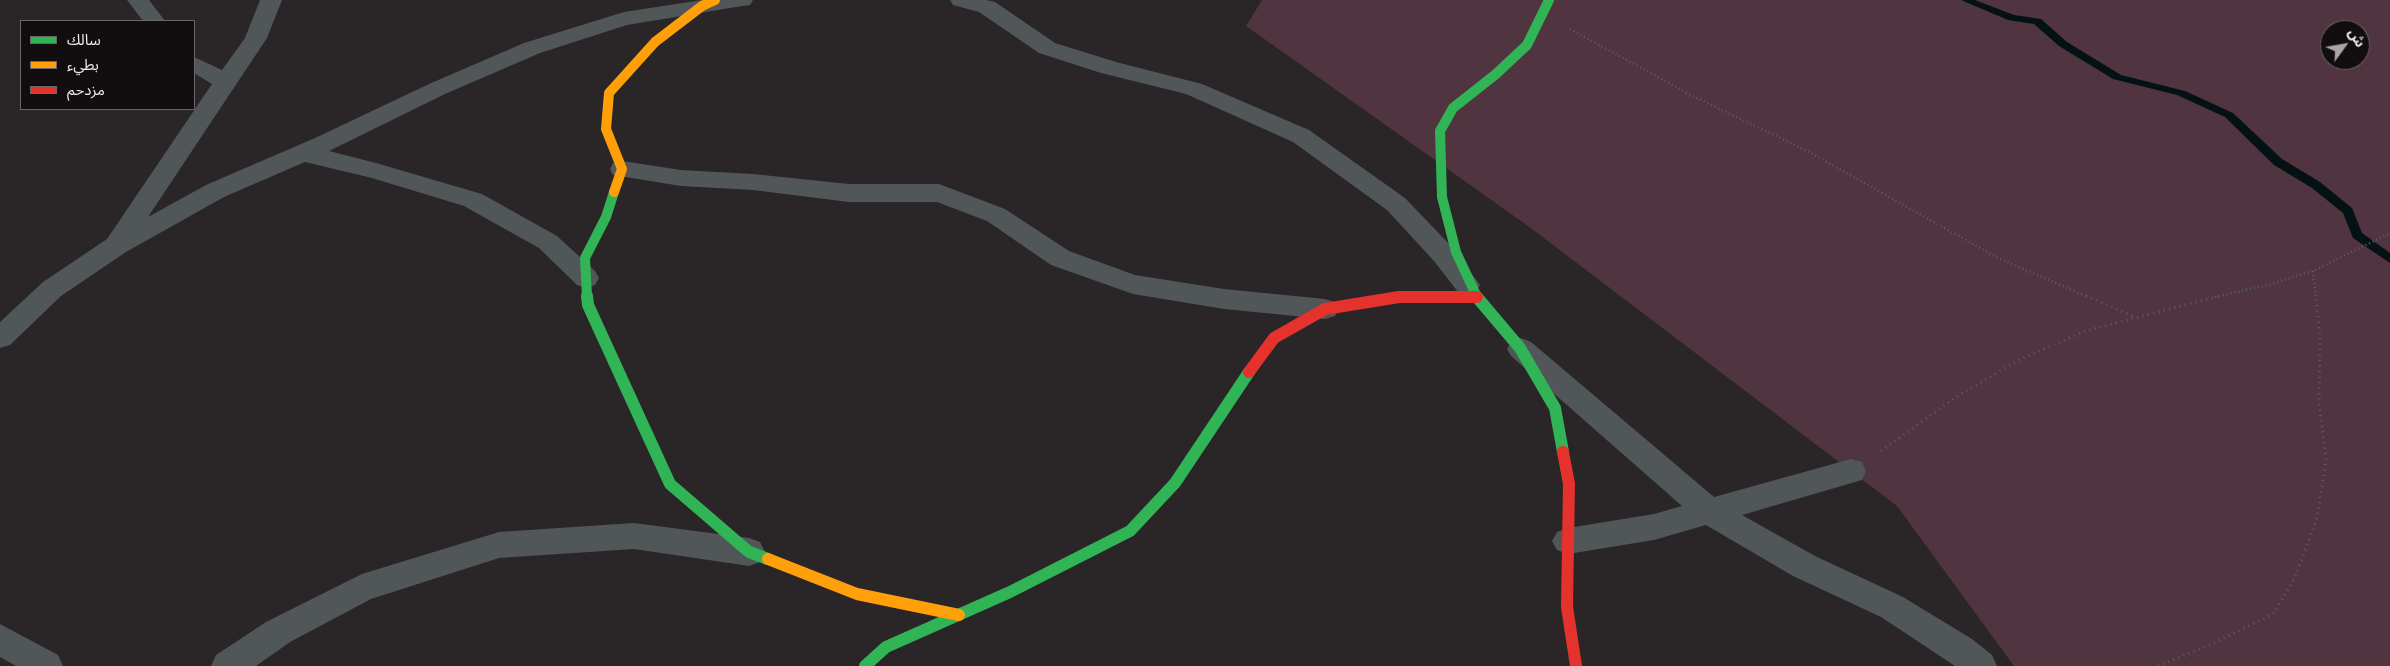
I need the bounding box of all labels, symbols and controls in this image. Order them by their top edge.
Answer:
legend [20,20,195,110]
north arrow [2320,20,2370,70]
text: ش [2344,25,2370,50]
text: سالك [67,30,101,50]
text: بطيء [67,55,99,75]
text: مزدحم [67,80,105,100]

